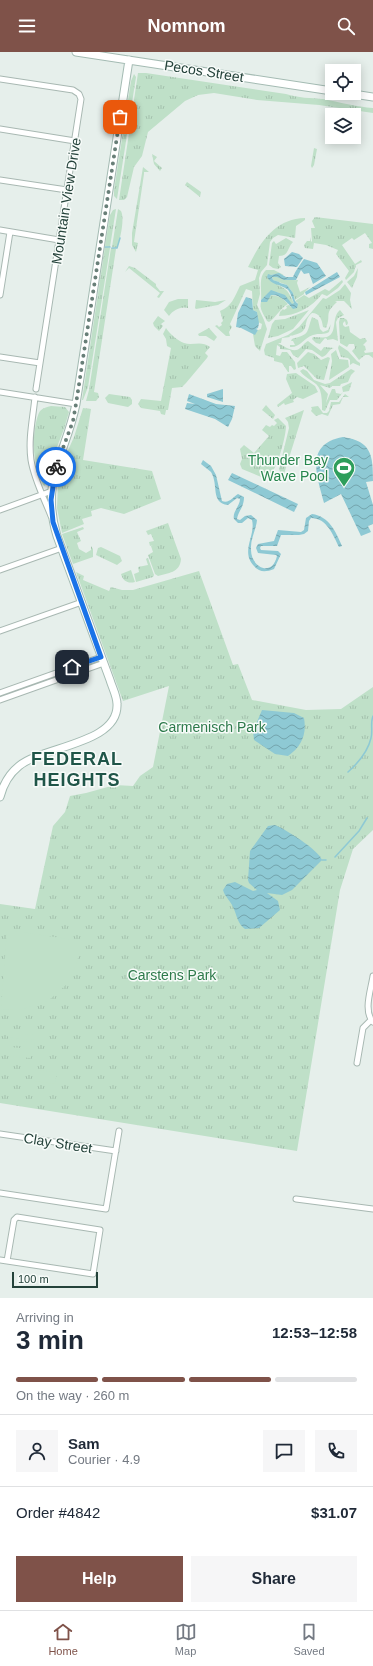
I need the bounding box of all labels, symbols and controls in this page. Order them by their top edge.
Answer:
icon: menu [16,15,38,37]
icon: search [335,15,357,37]
text: Nomnom [148,16,226,36]
street label: Pecos Street [163,57,245,85]
map controls [325,64,361,144]
button: locate [325,64,361,100]
pin [103,100,137,134]
icon: bag [109,106,131,128]
button: layers [325,108,361,144]
street label: Mountain View Drive [48,136,84,266]
courier [36,447,76,487]
place label: Thunder Bay Wave Pool [248,452,328,484]
sports icon: Thunder Bay Wave Pool [331,455,357,488]
icon: bike [45,456,67,478]
pin [55,650,89,684]
icon: home [61,656,83,678]
park label: Carmenisch Park [158,719,267,735]
district label: FEDERAL HEIGHTS [31,749,123,790]
park label: Carstens Park [128,967,217,983]
street label: Clay Street [23,1130,94,1156]
scale bar [12,1270,98,1289]
text: 100 m [18,1273,49,1285]
text: Arriving in [16,1310,74,1325]
text: 12:53–12:58 [272,1324,357,1341]
text: 3 min [16,1325,84,1355]
text: On the way · 260 m [16,1388,129,1403]
button: person [16,1430,58,1472]
button: chat [263,1430,305,1472]
button: phone [315,1430,357,1472]
text: Sam [68,1435,100,1452]
text: Courier · 4.9 [68,1452,140,1467]
text: Order #4842 [16,1504,100,1521]
text: $31.07 [311,1504,357,1521]
button: Help [16,1556,183,1602]
button: Share [191,1556,357,1602]
tab: Home [48,1621,78,1657]
tab: Map [175,1621,197,1657]
tab: Saved [293,1621,325,1657]

